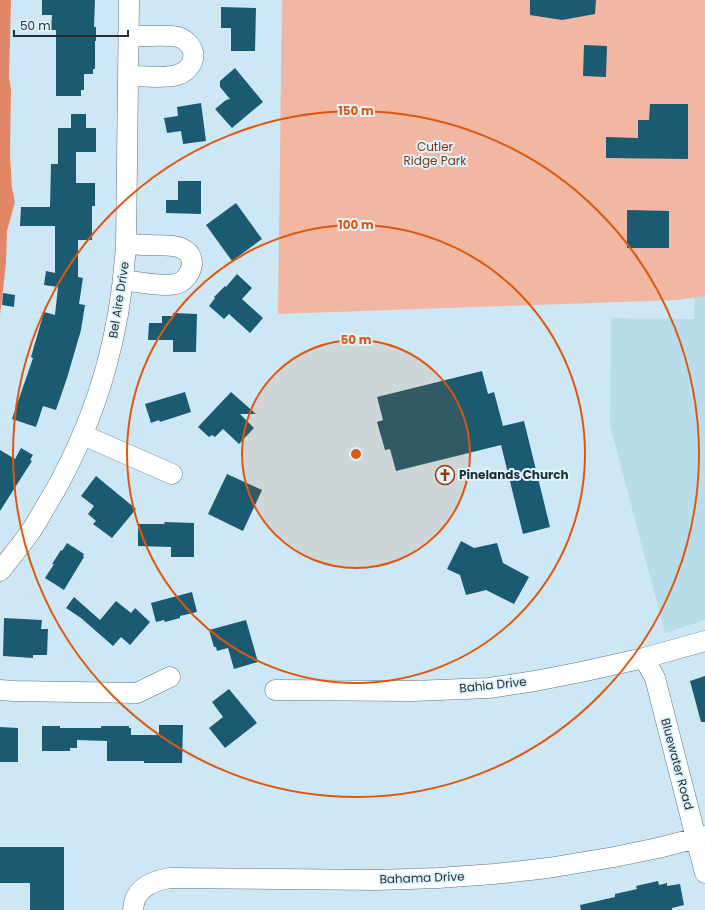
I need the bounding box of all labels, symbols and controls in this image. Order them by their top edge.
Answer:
scale bar [14,12,128,38]
text: 50 m [20,17,51,34]
text: 150 m [338,102,374,119]
park label: Cutler Ridge Park [404,138,467,169]
text: 100 m [338,216,374,233]
street label: Bel Aire Drive [104,260,133,339]
text: 50 m [341,331,372,348]
centre of rings [349,447,363,461]
church icon: Pinelands Church [434,464,456,486]
place label: Pinelands Church [459,466,568,483]
street label: Bahia Drive [458,673,527,696]
street label: Bluewater Road [657,716,698,812]
street label: Bahama Drive [379,868,465,887]

